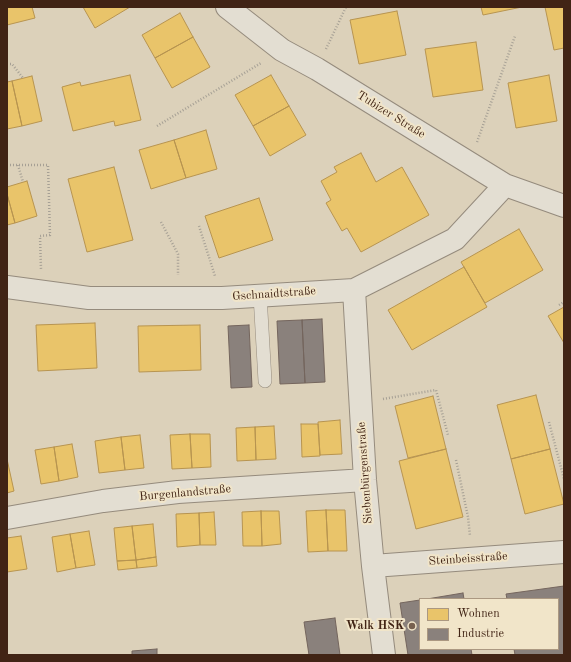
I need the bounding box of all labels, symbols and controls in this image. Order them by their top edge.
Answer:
street label: Tubizer Straße [354,88,428,142]
street label: Gschnaidtstraße [232,284,316,304]
street label: Siebenbürgenstraße [354,421,376,525]
street label: Burgenlandstraße [139,482,231,504]
street label: Steinbeisstraße [428,549,508,569]
legend [419,598,559,650]
text: Wohnen [457,608,500,620]
place label: Walk HSK [346,619,404,633]
marker: Walk HSK [407,621,417,631]
text: Industrie [457,628,504,640]

